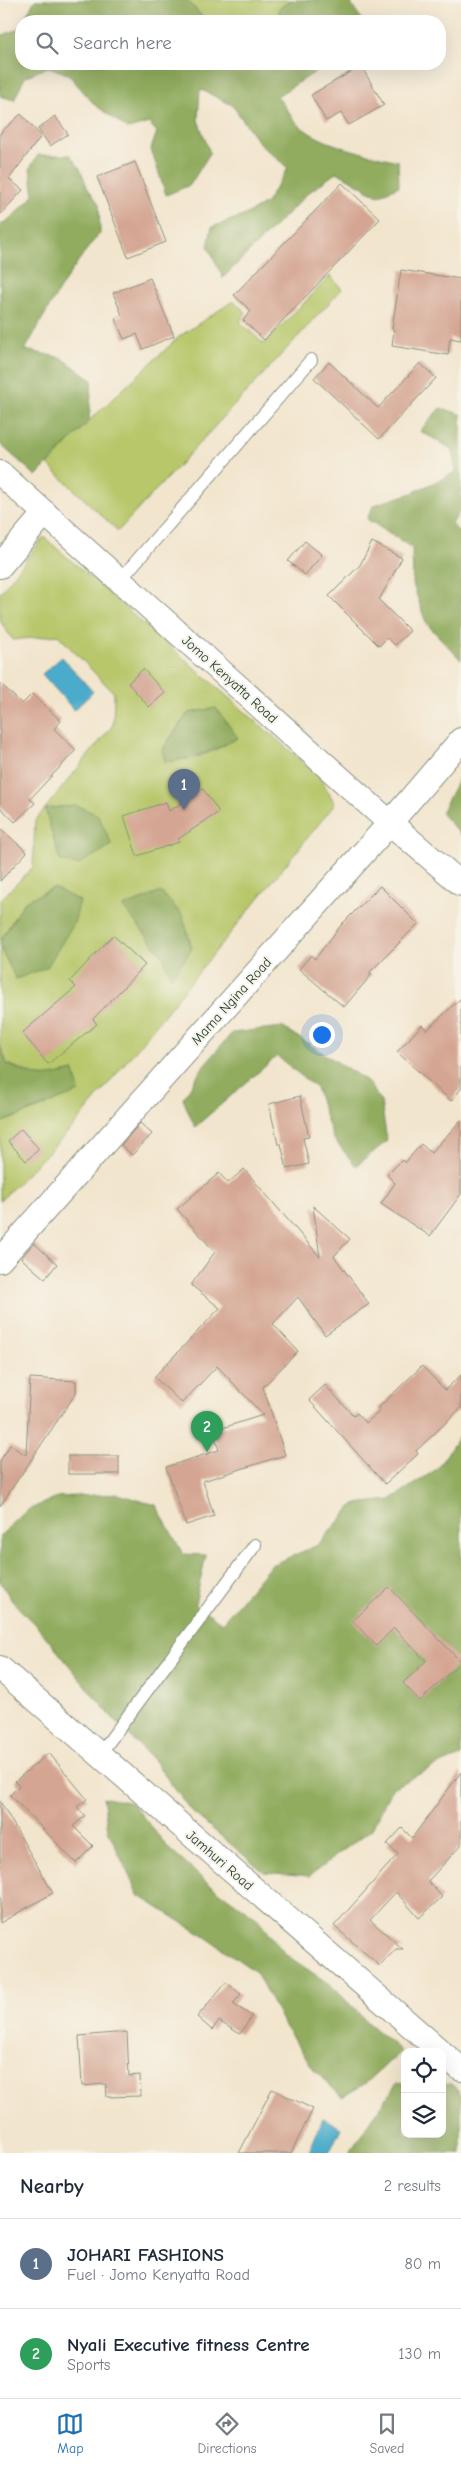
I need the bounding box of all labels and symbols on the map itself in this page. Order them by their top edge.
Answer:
street label: Jomo Kenyatta Road [178,632,281,727]
pin: 1 [168,769,200,810]
street label: Mama Ngina Road [188,954,275,1049]
your location [309,1022,335,1048]
pin: 2 [191,1411,223,1452]
street label: Jamhuri Road [183,1827,257,1894]

